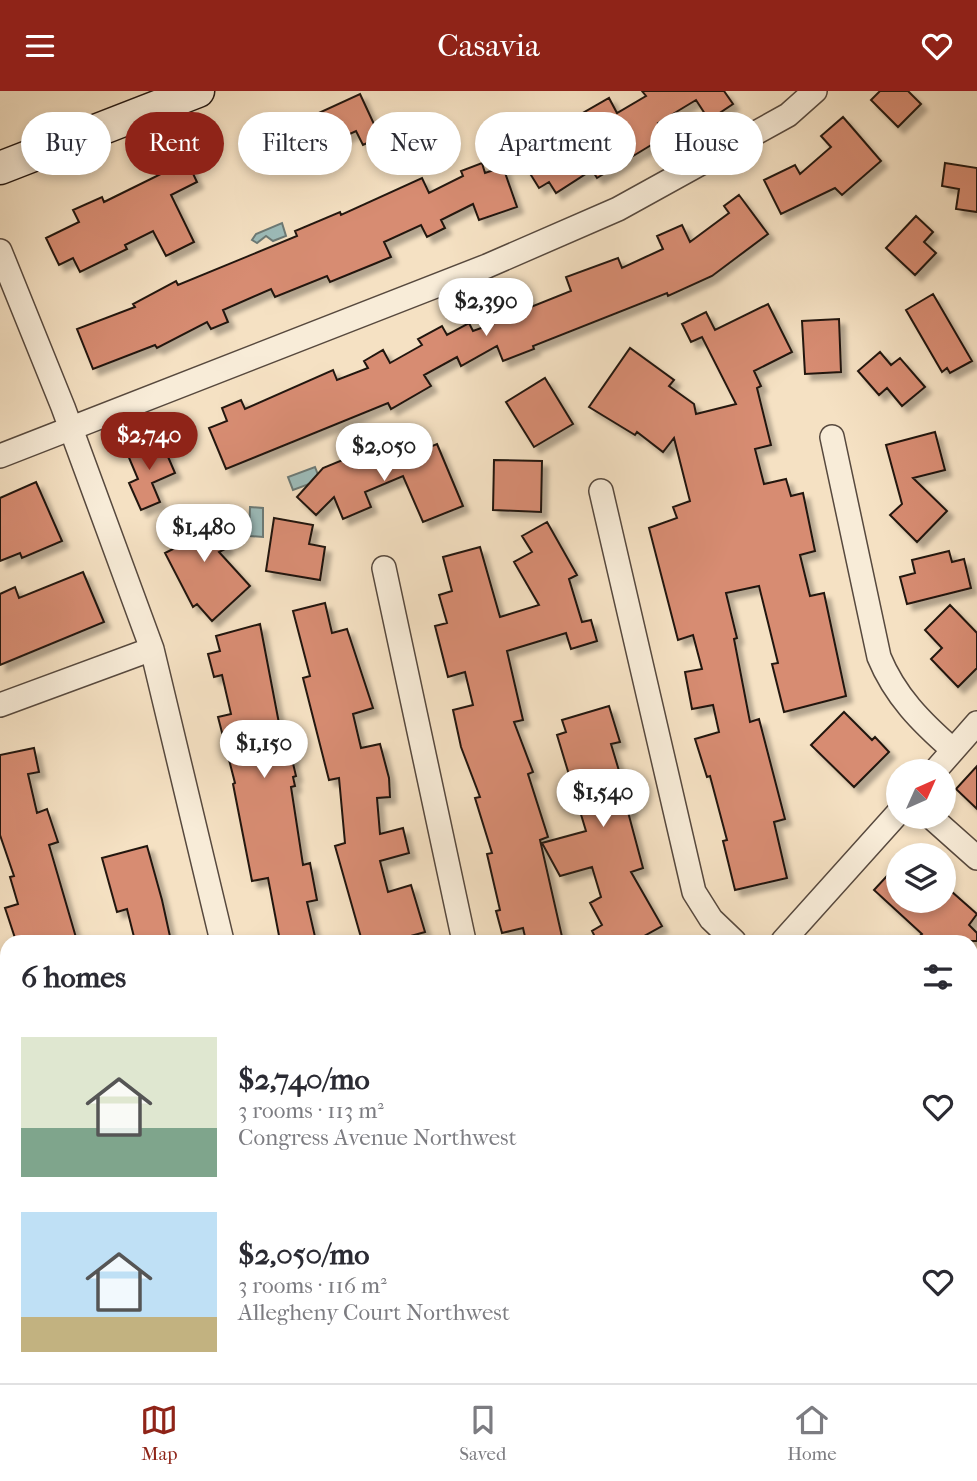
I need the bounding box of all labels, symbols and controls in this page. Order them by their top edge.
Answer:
icon: menu [21,27,59,65]
text: Casavia [437,27,540,64]
icon: heart [918,27,956,65]
chip: Buy [21,112,111,175]
chip: Rent [125,112,224,175]
chip: Filters [238,112,352,175]
chip: New [366,112,461,175]
chip: Apartment [475,112,636,175]
chip: House [650,112,763,175]
pin: $2,390 [429,279,543,338]
text: $2,390 [454,287,518,314]
pin: $2,740 [92,413,206,472]
text: $2,740 [117,421,181,448]
pin: $2,050 [327,423,441,483]
text: $2,050 [352,432,416,459]
pin: $1,480 [147,505,261,564]
text: $1,480 [172,513,236,540]
pin: $1,150 [207,721,321,780]
text: $1,150 [236,729,292,756]
north arrow [886,759,956,829]
map controls [886,759,956,913]
pin: $1,540 [546,769,660,829]
text: $1,540 [573,778,633,805]
button: layers [886,843,956,913]
icon: filters [919,958,957,996]
text: 6 homes [21,960,126,995]
text: $2,740/mo [238,1062,370,1097]
icon: home [77,1065,161,1149]
icon: heart [919,1088,957,1126]
text: 3 rooms · 113 m² [238,1097,384,1124]
text: Congress Avenue Northwest [238,1124,517,1151]
text: $2,050/mo [238,1237,369,1272]
icon: home [77,1240,161,1324]
icon: heart [919,1263,957,1301]
text: 3 rooms · 116 m² [238,1272,387,1299]
text: Allegheny Court Northwest [238,1299,510,1326]
tab: Map [140,1401,178,1465]
tab: Saved [459,1401,506,1465]
tab: Home [787,1401,837,1465]

